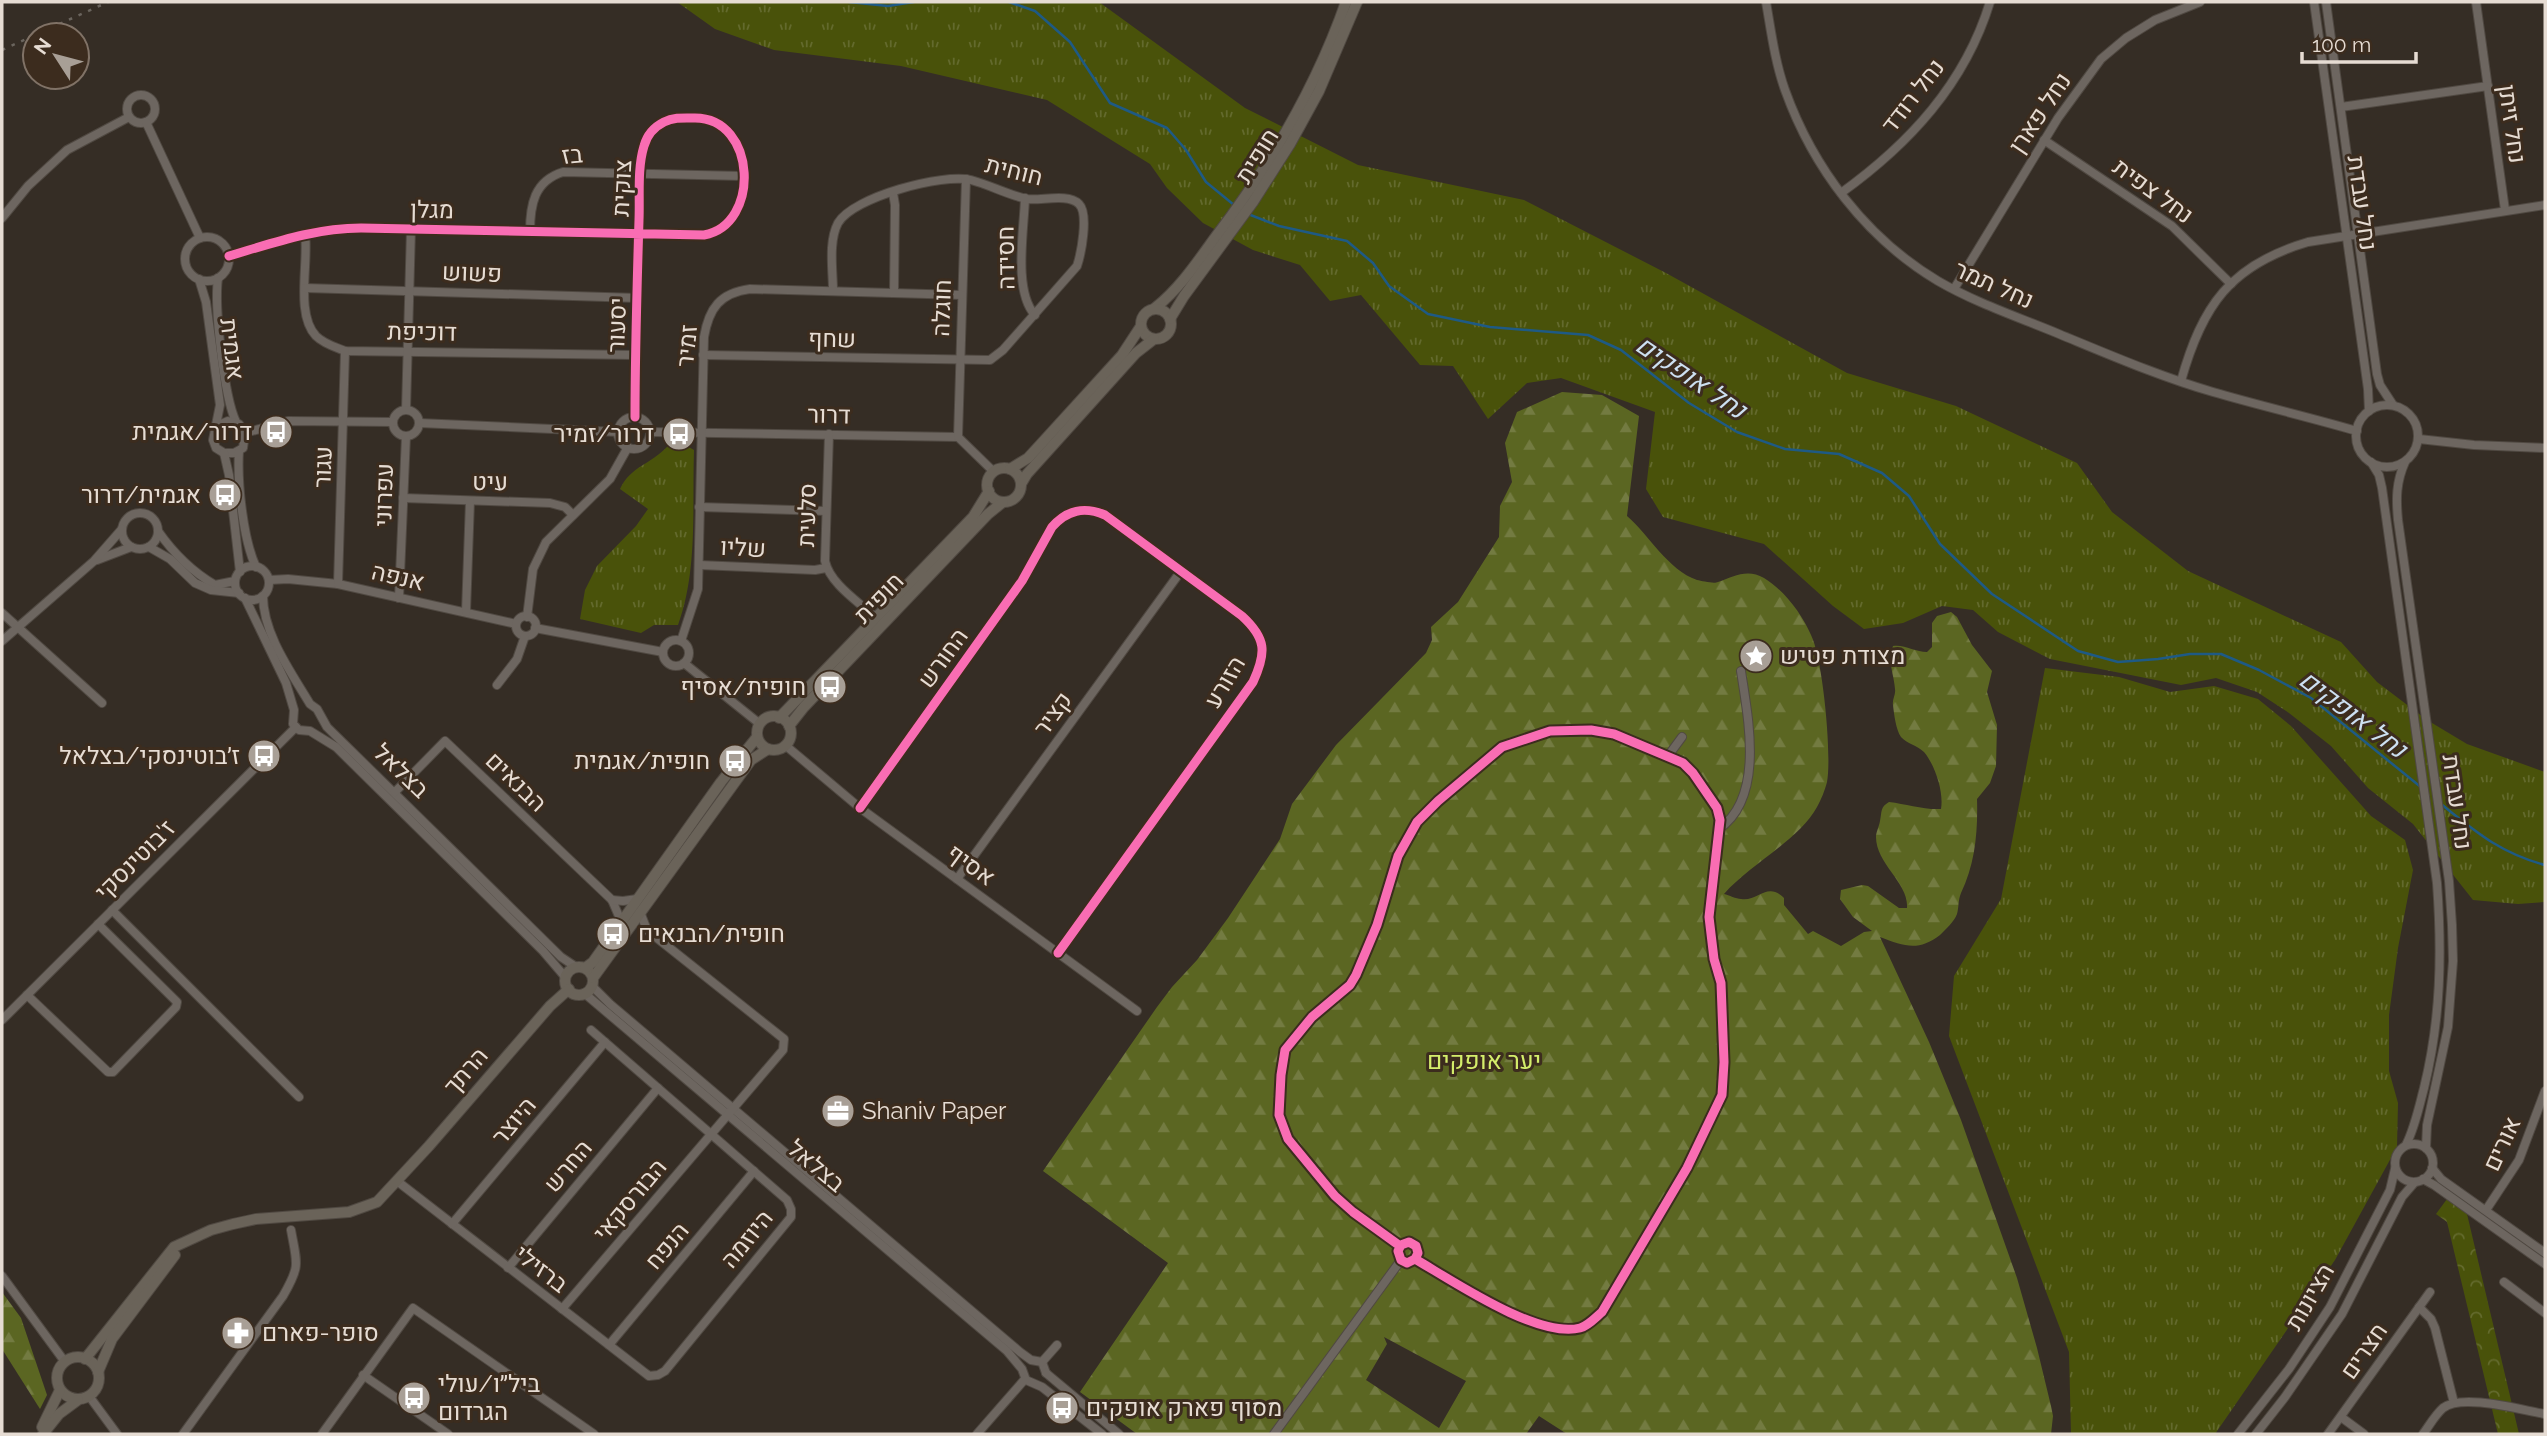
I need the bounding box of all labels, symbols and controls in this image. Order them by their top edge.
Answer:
north arrow [21,21,91,91]
scale bar [2302,21,2416,65]
text: 100 m [2312,32,2371,57]
text: N [29,34,55,58]
street label: נחל רודד [1875,53,1950,138]
street label: נחל פארן [2002,67,2077,158]
street label: נחל זיתן [2493,83,2532,165]
street label: חופית [1229,123,1284,188]
street label: בז [560,139,584,170]
street label: חוחית [982,149,1046,192]
street label: נחל צפית [2108,152,2199,229]
street label: נחל עבדת [2341,154,2384,252]
street label: צוקית [606,159,637,217]
street label: מגלן [410,195,454,224]
street label: חסידה [990,226,1021,290]
street label: נחל תמר [1950,254,2038,315]
street label: פשוש [441,257,503,288]
street label: חוגלה [926,279,957,337]
street label: יסעור [601,297,632,353]
street label: אגמית [214,316,251,382]
street label: דוכיפת [387,316,457,347]
street label: זמיר [670,323,703,369]
street label: שחף [808,324,856,353]
water label: נחל אופקים [1630,329,1753,426]
street label: דרור [807,400,851,429]
bus stop icon: דרור/אגמית [257,413,295,451]
bus stop icon: דרור/זמיר [660,415,698,453]
place label: דרור/אגמית [132,417,252,446]
place label: דרור/זמיר [554,419,654,448]
street label: עגור [307,445,338,488]
street label: עפרוני [368,463,399,527]
street label: עיט [472,467,508,496]
bus stop icon: אגמית/דרור [206,476,244,514]
place label: אגמית/דרור [81,480,201,509]
street label: סלעית [791,483,822,547]
street label: שליו [719,532,767,563]
street label: אנפה [369,556,427,597]
street label: חופית [848,566,910,629]
street label: החורש [911,622,974,693]
place icon: מצודת פטיש [1737,637,1775,675]
place label: מצודת פטיש [1780,641,1905,670]
street label: הזורע [1198,651,1251,713]
water label: נחל אופקים [2294,664,2414,765]
bus stop icon: חופית/אסיף [811,668,849,706]
place label: חופית/אסיף [680,672,806,701]
street label: קציר [1027,686,1078,741]
bus stop icon: ז׳בוטינסקי/בצלאל [245,737,283,775]
street label: בצלאל [368,737,435,804]
place label: ז׳בוטינסקי/בצלאל [59,741,240,770]
bus stop icon: חופית/אגמית [716,742,754,780]
street label: הבנאים [480,746,553,818]
place label: חופית/אגמית [574,746,710,775]
street label: נחל עבדת [2436,753,2479,851]
street label: ז'בוטינסקי [89,814,181,906]
street label: אסיף [942,838,1001,892]
bus stop icon: חופית/הבנאים [594,915,632,953]
place label: חופית/הבנאים [638,919,785,948]
street label: הרתך [437,1041,494,1100]
park label: יער אופקים [1427,1046,1541,1075]
street label: היוצר [485,1091,542,1150]
office icon: Shaniv Paper [819,1092,857,1130]
place label: Shaniv Paper [862,1096,1007,1125]
street label: אורים [2476,1112,2527,1176]
street label: בצלאל [782,1133,851,1198]
street label: החרש [537,1134,598,1198]
street label: הבורסקאי [587,1153,672,1247]
street label: היוזמה [714,1204,779,1274]
street label: הנפח [639,1216,695,1275]
street label: ברזילי [509,1239,574,1299]
street label: הציונות [2279,1258,2340,1335]
pharmacy icon: סופר-פארם [219,1314,257,1352]
street label: חצרים [2334,1317,2393,1384]
place label: סופר-פארם [262,1318,379,1347]
place label: ביל״ו/עולי הגרדום [438,1369,541,1426]
bus stop icon: ביל״ו/עולי הגרדום [395,1379,433,1417]
bus stop icon: מסוף פארק אופקים [1043,1389,1081,1427]
place label: מסוף פארק אופקים [1086,1393,1282,1422]

